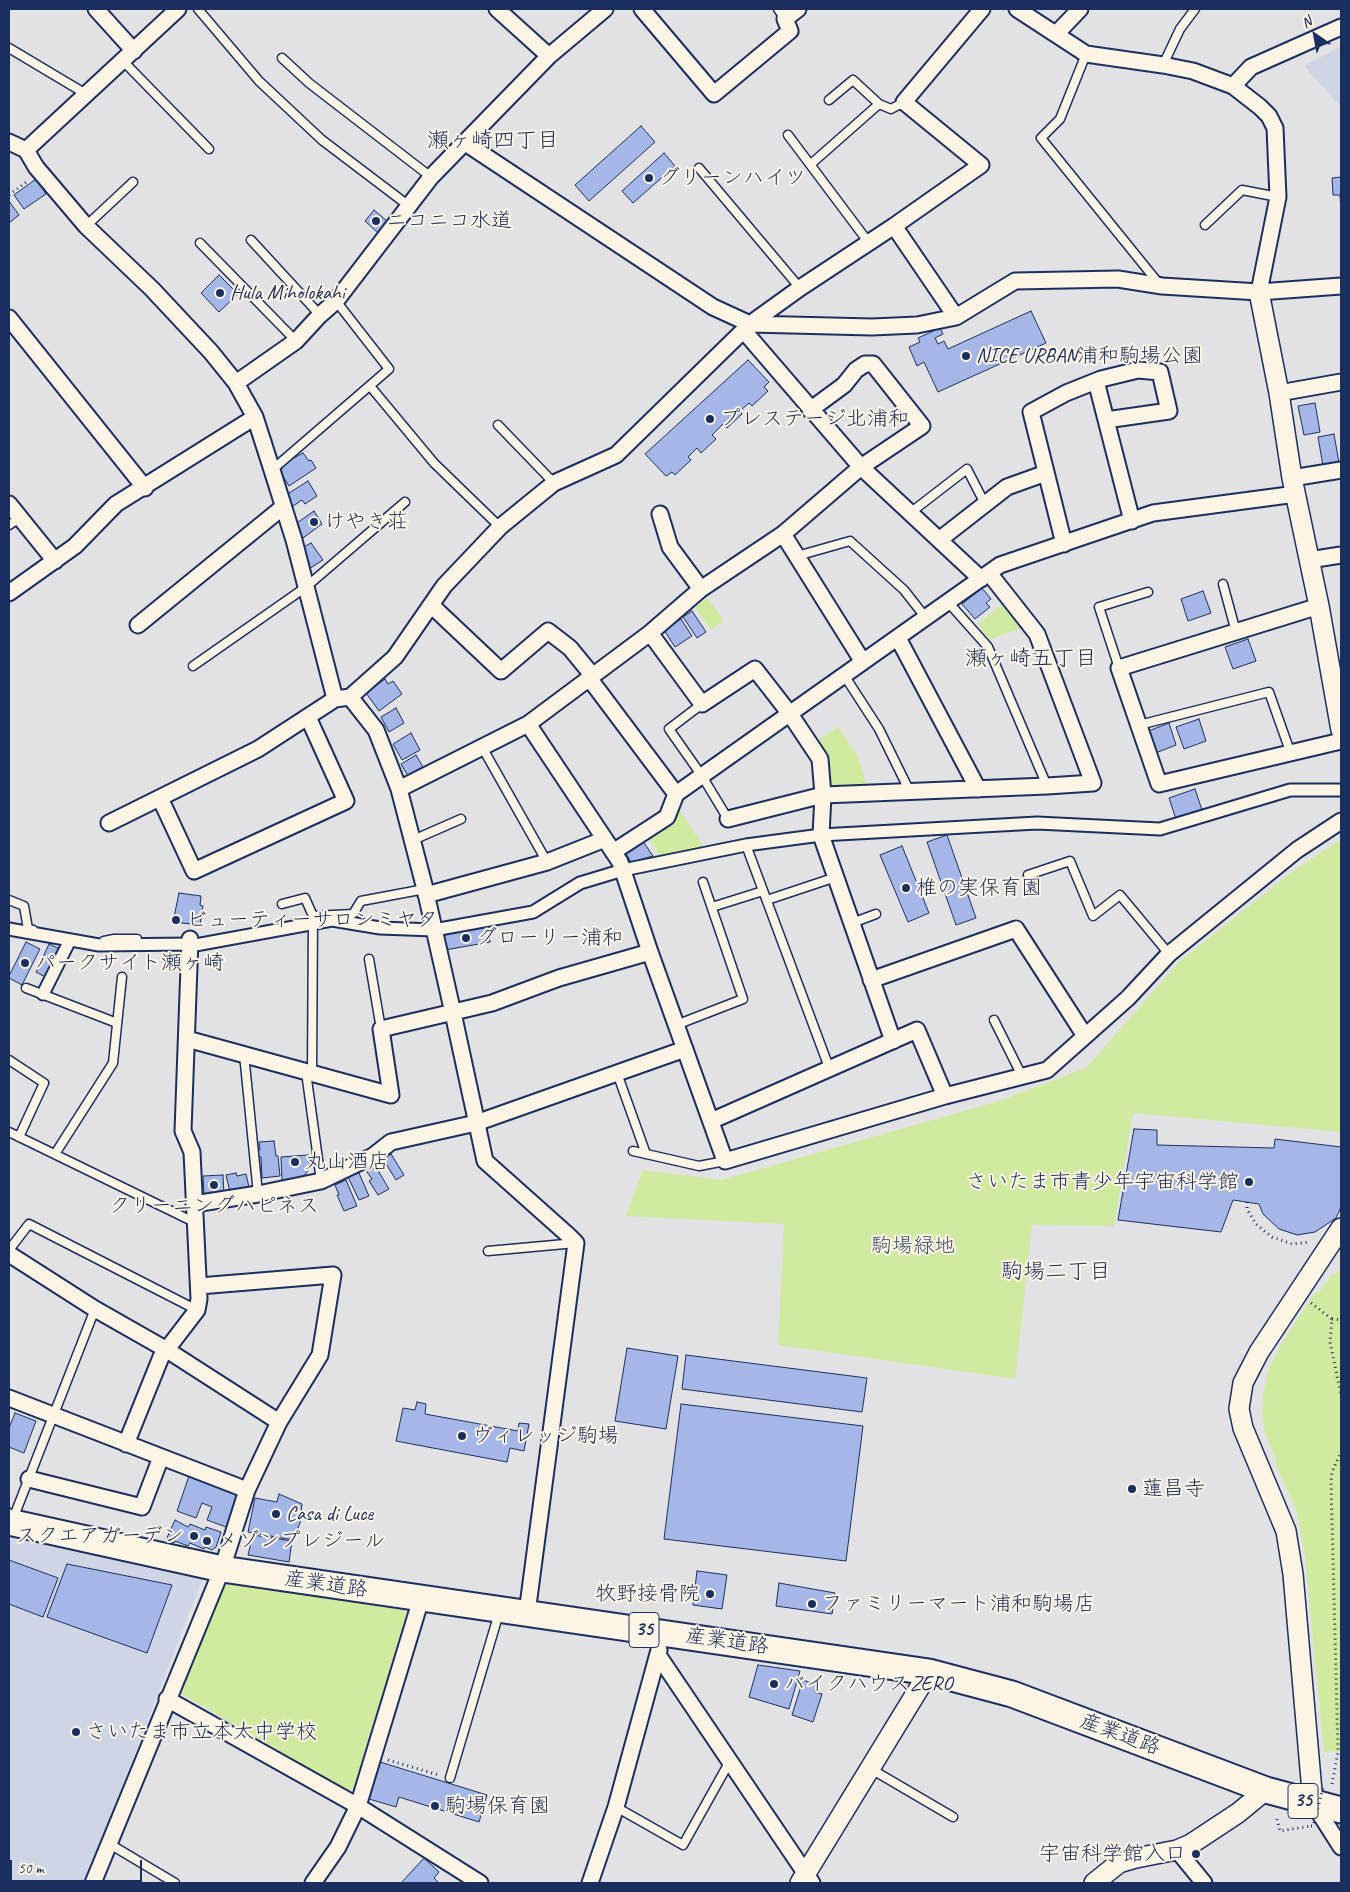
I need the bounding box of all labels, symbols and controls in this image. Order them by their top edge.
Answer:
north arrow [1290,10,1340,60]
text: N [1298,13,1315,31]
district label: 瀬ヶ崎四丁目 [427,128,559,154]
place label: グリーンハイツ [659,165,806,191]
marker: グリーンハイツ [643,172,655,184]
place label: ニコニコ水道 [386,208,512,234]
marker: ニコニコ水道 [370,215,382,227]
place label: Hula Miholokahi [230,280,345,306]
marker: Hula Miholokahi [214,287,226,299]
place label: NICE URBAN浦和駒場公園 [976,343,1203,369]
marker: NICE URBAN浦和駒場公園 [960,350,972,362]
place label: プレステージ北浦和 [720,406,909,432]
marker: プレステージ北浦和 [704,413,716,425]
place label: けやき荘 [324,509,408,535]
marker: けやき荘 [308,516,320,528]
district label: 瀬ヶ崎五丁目 [965,646,1097,672]
place label: 椎の実保育園 [916,875,1042,901]
marker: 椎の実保育園 [900,882,912,894]
place label: ビューティーサロンミヤタ [186,907,438,933]
marker: ビューティーサロンミヤタ [170,914,182,926]
place label: グローリー浦和 [476,925,623,951]
marker: グローリー浦和 [460,932,472,944]
place label: パークサイト瀬ヶ崎 [35,950,224,976]
marker: パークサイト瀬ヶ崎 [19,957,31,969]
place label: 丸山酒店 [305,1149,389,1175]
marker: 丸山酒店 [289,1156,301,1168]
place label: さいたま市青少年宇宙科学館 [966,1169,1239,1195]
marker: さいたま市青少年宇宙科学館 [1243,1176,1255,1188]
marker: クリーニングハピネス [208,1179,220,1191]
place label: クリーニングハピネス [109,1193,319,1219]
park label: 駒場緑地 [871,1233,955,1259]
district label: 駒場二丁目 [1001,1259,1111,1285]
place label: ヴィレッジ駒場 [472,1423,619,1449]
marker: ヴィレッジ駒場 [456,1430,468,1442]
place label: 蓮昌寺 [1142,1476,1205,1502]
marker: 蓮昌寺 [1126,1483,1138,1495]
place label: Casa di Luce [286,1501,373,1527]
marker: Casa di Luce [270,1508,282,1520]
place label: スクエアガーデン [16,1523,184,1549]
place label: メゾンプレジール [217,1528,385,1554]
marker: スクエアガーデン [188,1530,200,1542]
marker: メゾンプレジール [201,1535,213,1547]
street label: 産業道路 [283,1567,369,1603]
place label: 牧野接骨院 [595,1581,700,1607]
marker: 牧野接骨院 [704,1588,716,1600]
place label: ファミリーマート浦和駒場店 [822,1591,1095,1617]
marker: ファミリーマート浦和駒場店 [806,1598,818,1610]
road number: 35 [629,1612,659,1648]
street label: 産業道路 [684,1624,770,1660]
place label: バイクハウスZERO [784,1671,952,1697]
marker: バイクハウスZERO [768,1678,780,1690]
street label: 産業道路 [1076,1709,1164,1761]
place label: さいたま市立本太中学校 [86,1719,317,1745]
marker: さいたま市立本太中学校 [70,1726,82,1738]
road number: 35 [1288,1784,1318,1818]
place label: 駒場保育園 [445,1793,550,1819]
marker: 駒場保育園 [429,1800,441,1812]
place label: 宇宙科学館入口 [1039,1841,1186,1867]
marker: 宇宙科学館入口 [1190,1848,1202,1860]
scale bar [12,1850,145,1882]
text: 50 m [18,1859,44,1878]

